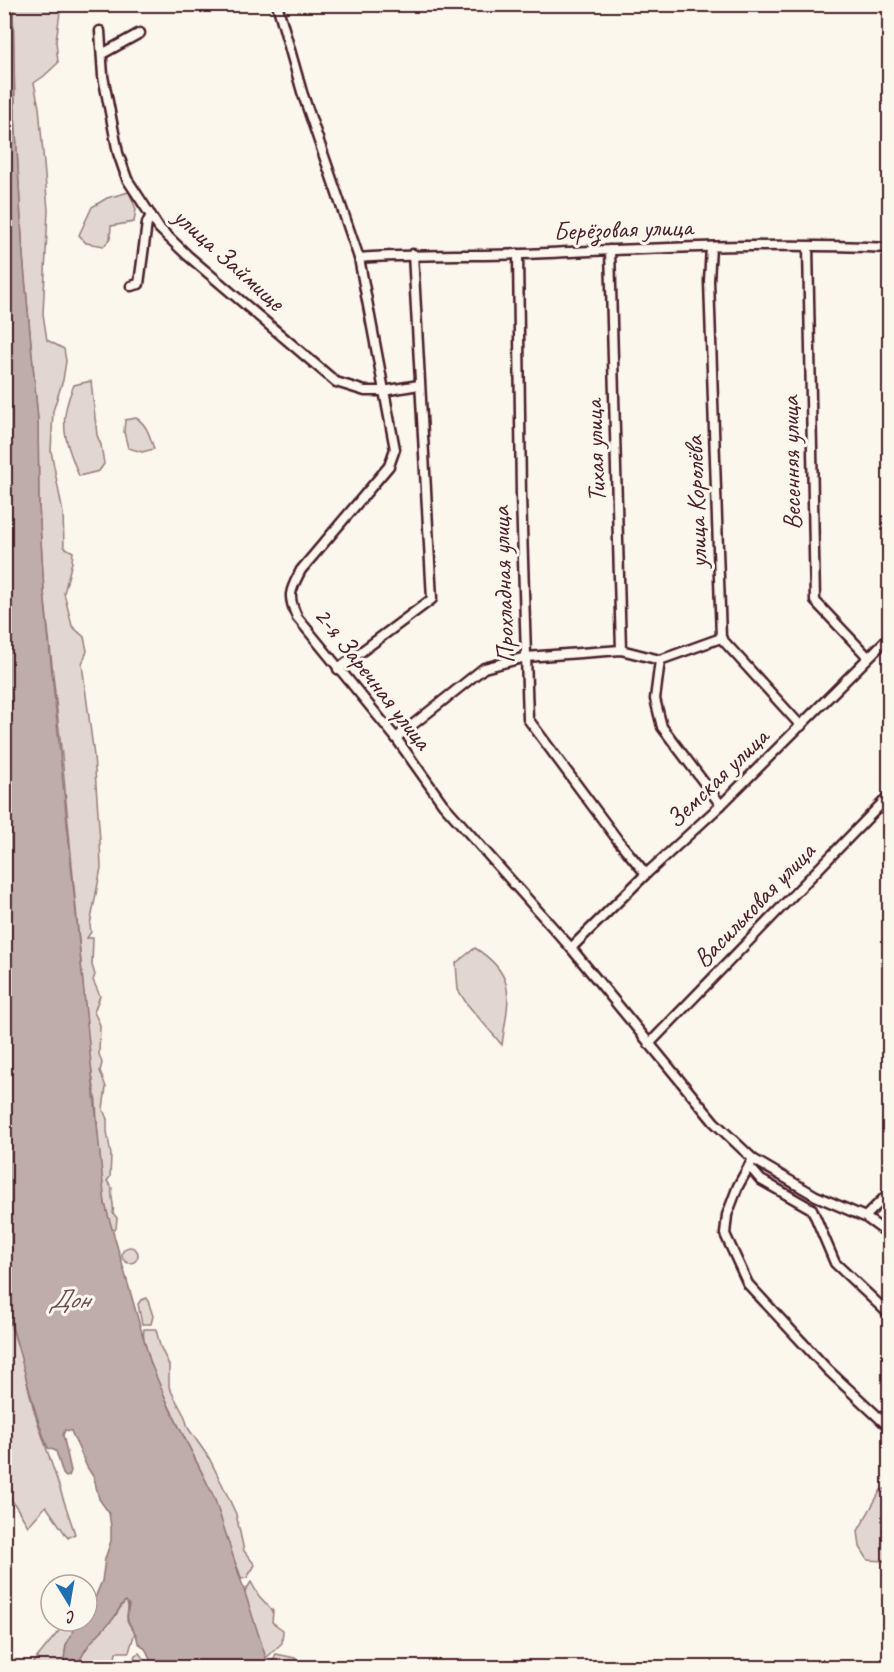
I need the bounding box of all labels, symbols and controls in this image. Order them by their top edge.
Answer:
street label: улица Займище [165,199,293,319]
street label: Берёзовая улица [553,210,696,249]
street label: Весенняя улица [773,394,809,530]
street label: Тихая улица [577,397,613,503]
street label: улица Королёва [677,434,715,571]
street label: Прохладная улица [484,504,522,664]
street label: 2-я Заречная улица [307,600,440,757]
street label: Земская улица [659,719,777,835]
street label: Васильковая улица [686,834,823,975]
water label: Дон [48,1282,93,1316]
north arrow [39,1573,99,1633]
text: С [64,1606,77,1628]

